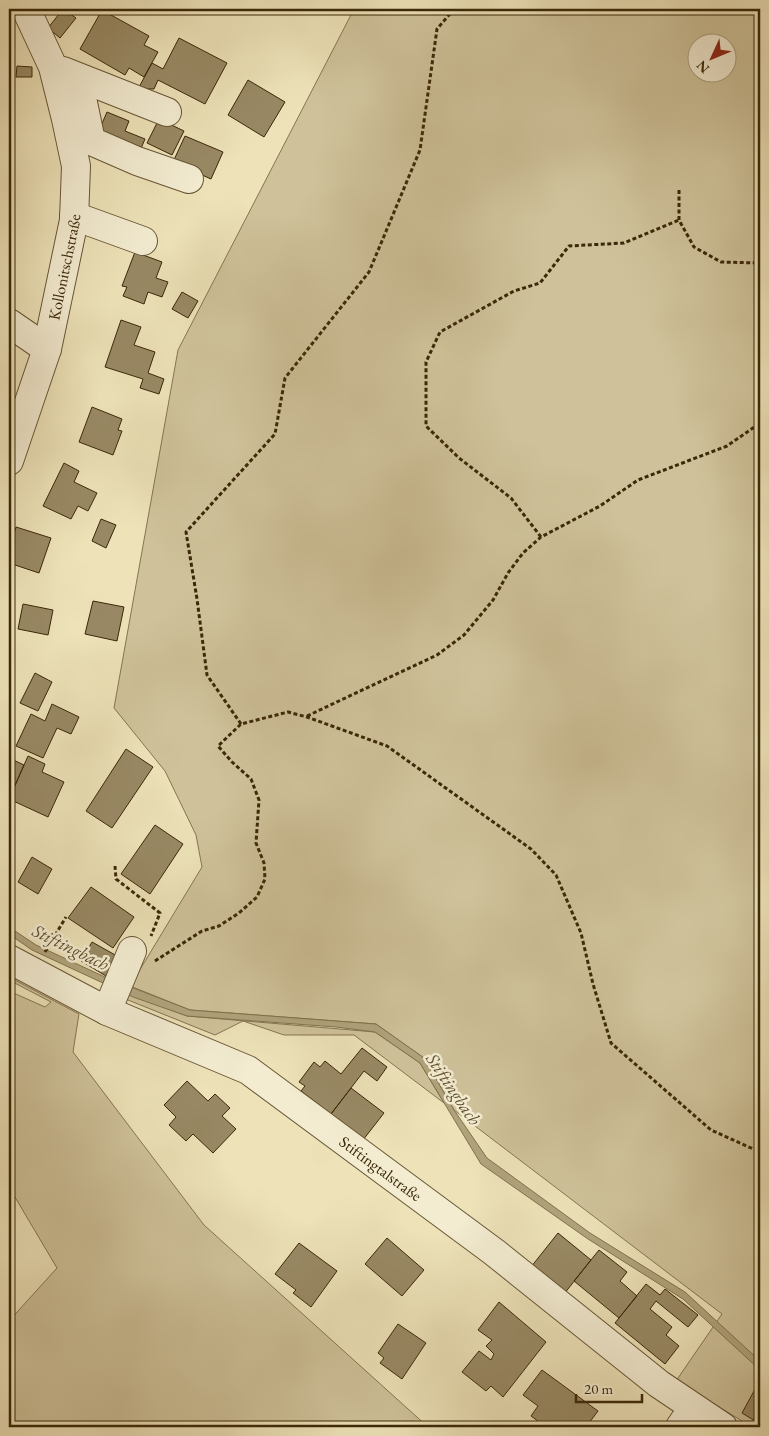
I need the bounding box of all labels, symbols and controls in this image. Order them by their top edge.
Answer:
north arrow [686,32,736,82]
text: N [692,56,713,77]
street label: Kollonitschstraße [43,214,85,322]
water label: Stiftingbach [28,918,113,976]
water label: Stiftingbach [420,1048,487,1130]
street label: Stiftingtalstraße [335,1131,426,1206]
scale bar [576,1371,643,1403]
text: 20 m [584,1379,613,1398]

